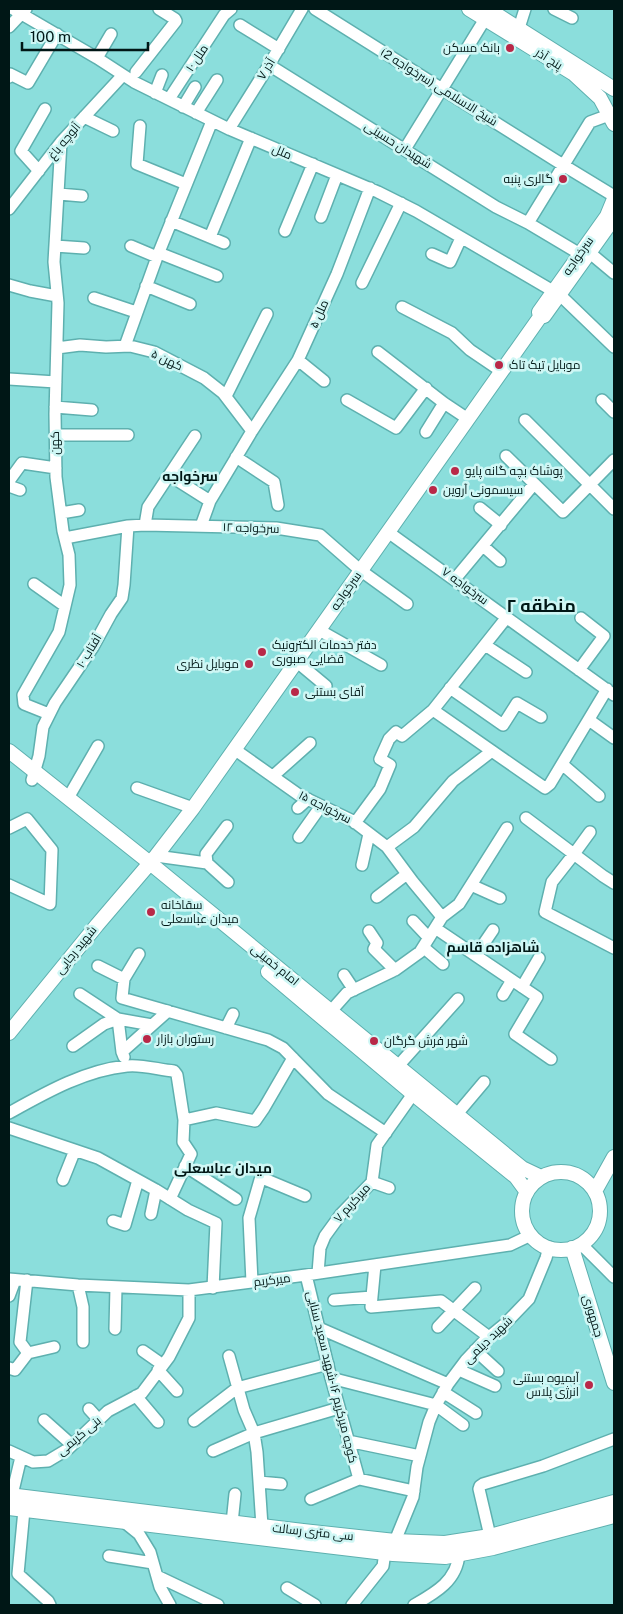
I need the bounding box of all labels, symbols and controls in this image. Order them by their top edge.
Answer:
scale bar [22,20,149,52]
text: 100 m [30,28,71,45]
place label: بانک مسکن [443,41,500,55]
street label: ۱۰ ملل [183,42,211,74]
marker: بانک مسکن [504,42,516,54]
street label: شیخ الاسلامی (سرخواجه 2) [377,45,500,130]
street label: پنج آذر [531,45,566,75]
street label: آذر ۷ [254,55,278,82]
street label: آلوچه باغ [45,119,85,163]
street label: شهیدان حسینی [362,119,434,171]
street label: ملل [270,142,294,162]
place label: گالری پنبه [504,172,553,188]
marker: گالری پنبه [557,173,569,185]
street label: سرخواجه [560,234,596,278]
street label: ملل ۵ [307,298,331,330]
street label: ۵ کهن [149,347,185,373]
place label: موبایل تیک تاک [509,358,581,372]
marker: موبایل تیک تاک [493,359,505,371]
street label: کهن [48,431,62,455]
place label: پوشاک بچه گانه پایو [465,464,564,480]
marker: پوشاک بچه گانه پایو [449,465,461,477]
district label: سرخواجه [162,468,218,485]
place label: سیسمونی آروین [443,483,523,497]
marker: سیسمونی آروین [427,484,439,496]
street label: ۱۲ سرخواجه [222,520,280,536]
street label: سرخواجه ۷ [439,564,491,608]
street label: سرخواجه [328,569,364,613]
district label: منطقه ۲ [506,595,576,616]
street label: ۱۰ آفتاب [74,631,105,670]
place label: دفتر خدمات الکترونیک قضایی صبوری [272,638,377,666]
marker: دفتر خدمات الکترونیک قضایی صبوری [256,646,268,658]
place label: موبایل نظری [177,657,239,671]
marker: موبایل نظری [243,658,255,670]
place label: آقای بستنی [305,685,365,699]
marker: آقای بستنی [289,686,301,698]
street label: سرخواجه ۱۵ [296,788,354,826]
place label: سقاخانه میدان عباسعلی [161,898,239,926]
marker: سقاخانه میدان عباسعلی [145,906,157,918]
street label: شهید رجایی [52,923,100,977]
district label: شاهزاده قاسم [446,939,540,957]
street label: امام خمینی [248,942,302,989]
place label: رستوران بازار [156,1032,214,1046]
marker: رستوران بازار [141,1033,153,1045]
place label: شهر فرش گرگان [384,1034,468,1048]
marker: شهر فرش گرگان [368,1035,380,1047]
district label: میدان عباسعلی [174,1160,272,1177]
street label: ۷ میرکریم [331,1181,374,1226]
street label: میرکریم [253,1271,291,1290]
street label: کوچه میرکریم ۱۶-شهید سعید سنایی [302,1290,360,1465]
street label: جمهوری [580,1293,606,1339]
street label: شهید دیلمی [461,1313,515,1367]
place label: آبمیوه بستنی انرژی پلاس [513,1371,580,1401]
marker: آبمیوه بستنی انرژی پلاس [583,1379,595,1391]
street label: بنی کریمی [54,1414,104,1458]
street label: سی متری رسالت [272,1521,354,1543]

